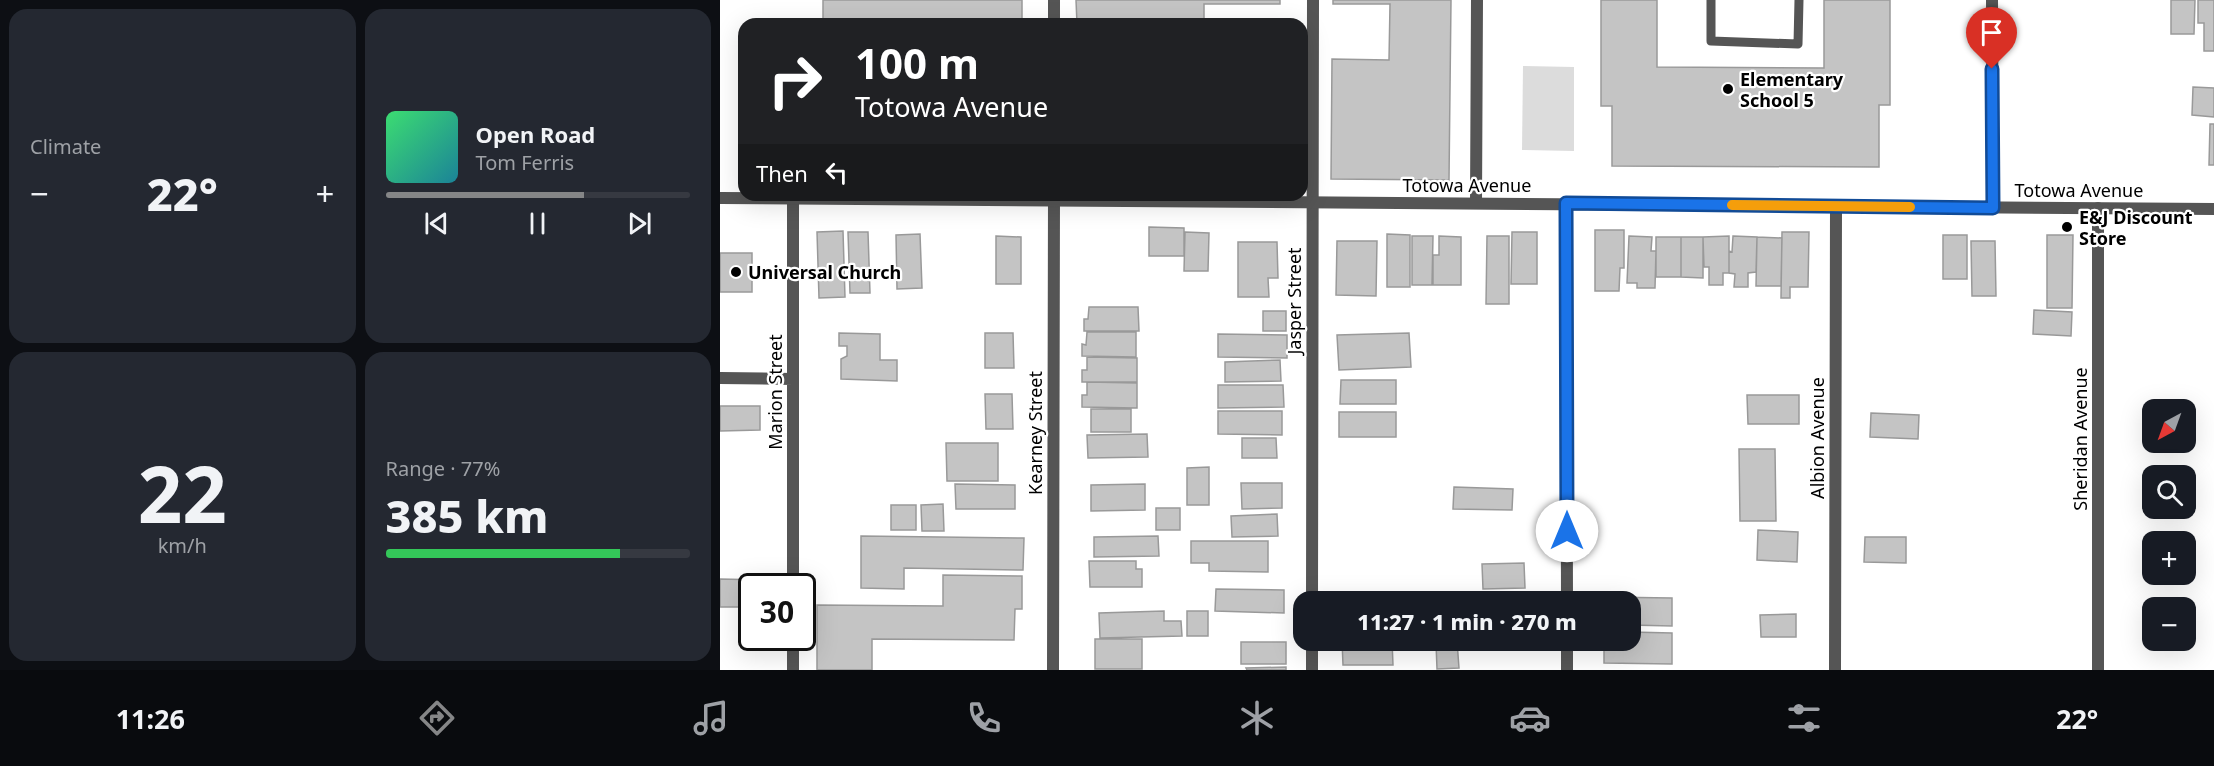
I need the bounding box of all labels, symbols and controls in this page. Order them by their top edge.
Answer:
pin [1966,7,2017,69]
icon: arrive [1975,16,2008,49]
text: 100 m [855,34,979,91]
icon: right [756,42,834,120]
place label: Elementary School 5 [1740,67,1844,112]
marker: Elementary School 5 [1721,82,1735,96]
text: Totowa Avenue [855,88,1048,125]
text: Open Road [476,119,595,149]
text: Climate [30,133,101,160]
text: Tom Ferris [476,149,574,176]
icon: left [820,156,853,189]
text: Then [756,158,808,188]
text: 22° [147,163,218,224]
text: − [30,171,49,216]
text: + [316,171,335,216]
street label: Totowa Avenue [1403,173,1531,197]
street label: Totowa Avenue [2015,178,2143,202]
place label: E&J Discount Store [2079,205,2193,250]
icon: previous [420,207,453,240]
icon: pause [521,207,554,240]
icon: next [623,207,656,240]
marker: E&J Discount Store [2060,220,2074,234]
street label: Jasper Street [1282,247,1306,357]
place label: Universal Church [748,260,901,284]
marker: Universal Church [729,265,743,279]
street label: Marion Street [763,334,787,450]
street label: Sheridan Avenue [2068,367,2092,511]
street label: Kearney Street [1023,371,1047,495]
street label: Albion Avenue [1805,377,1829,499]
north arrow [2142,399,2196,453]
map controls [2142,399,2196,651]
text: 22 [138,440,227,546]
text: Range · 77% [386,455,500,482]
button: search [2142,465,2196,519]
text: 385 km [386,485,548,546]
position arrow [1535,499,1599,563]
button: + [2142,531,2196,585]
text: km/h [158,532,207,559]
speed limit sign: 30 [738,573,816,651]
button: − [2142,597,2196,651]
text: 11:27 · 1 min · 270 m [1357,606,1577,636]
icon: directions [416,697,458,739]
icon: music [690,697,732,739]
icon: phone [963,697,1005,739]
icon: climate [1236,697,1278,739]
icon: car [1509,697,1551,739]
icon: filters [1783,697,1825,739]
text: 11:26 [116,700,185,737]
text: 22° [2056,700,2098,737]

